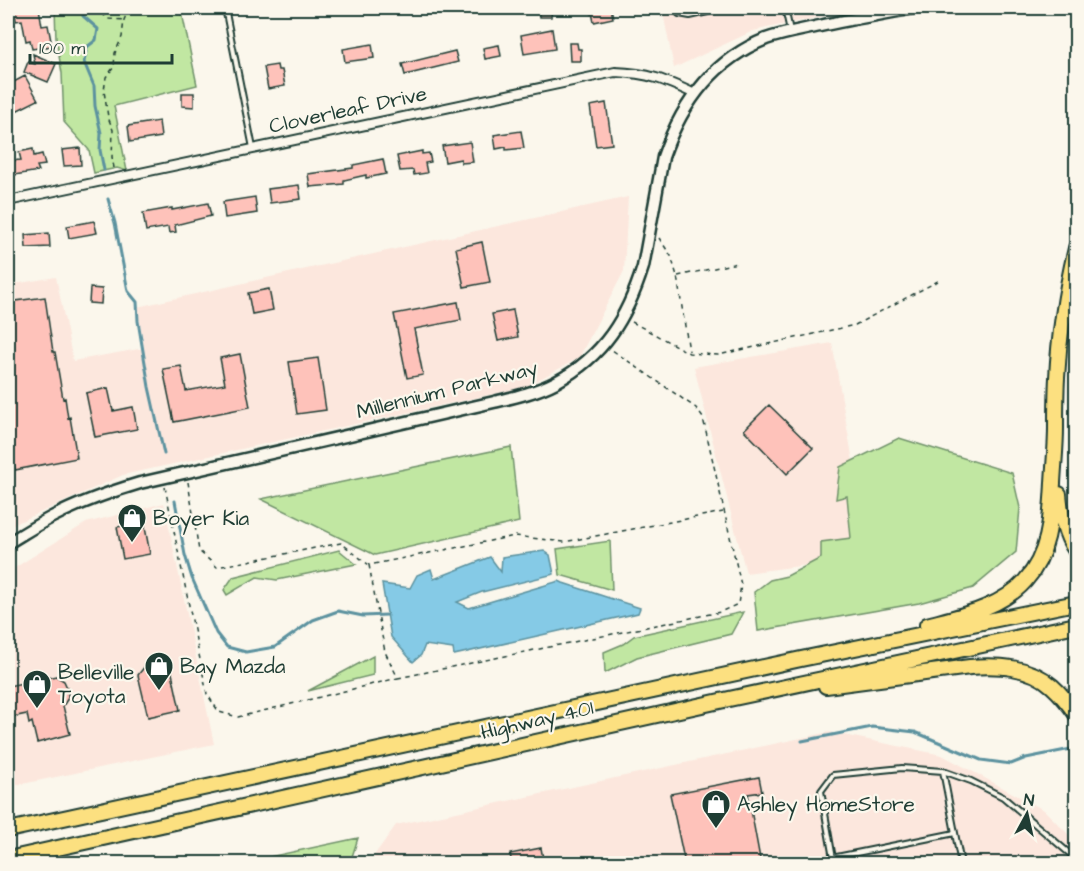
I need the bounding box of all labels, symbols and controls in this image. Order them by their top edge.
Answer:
scale bar [30,27,172,65]
text: 100 m [39,36,85,61]
street label: Cloverleaf Drive [266,79,430,141]
street label: Millennium Parkway [353,353,542,428]
shop icon: Boyer Kia [116,502,148,544]
place label: Boyer Kia [153,504,250,535]
shop icon: Bay Mazda [143,650,175,692]
place label: Bay Mazda [180,652,286,683]
place label: Belleville Toyota [58,658,134,713]
shop icon: Belleville Toyota [21,668,53,710]
street label: Highway 401 [478,693,597,749]
north arrow [997,784,1057,844]
shop icon: Ashley HomeStore [700,788,732,830]
text: N [1022,789,1035,812]
place label: Ashley HomeStore [737,790,915,821]

